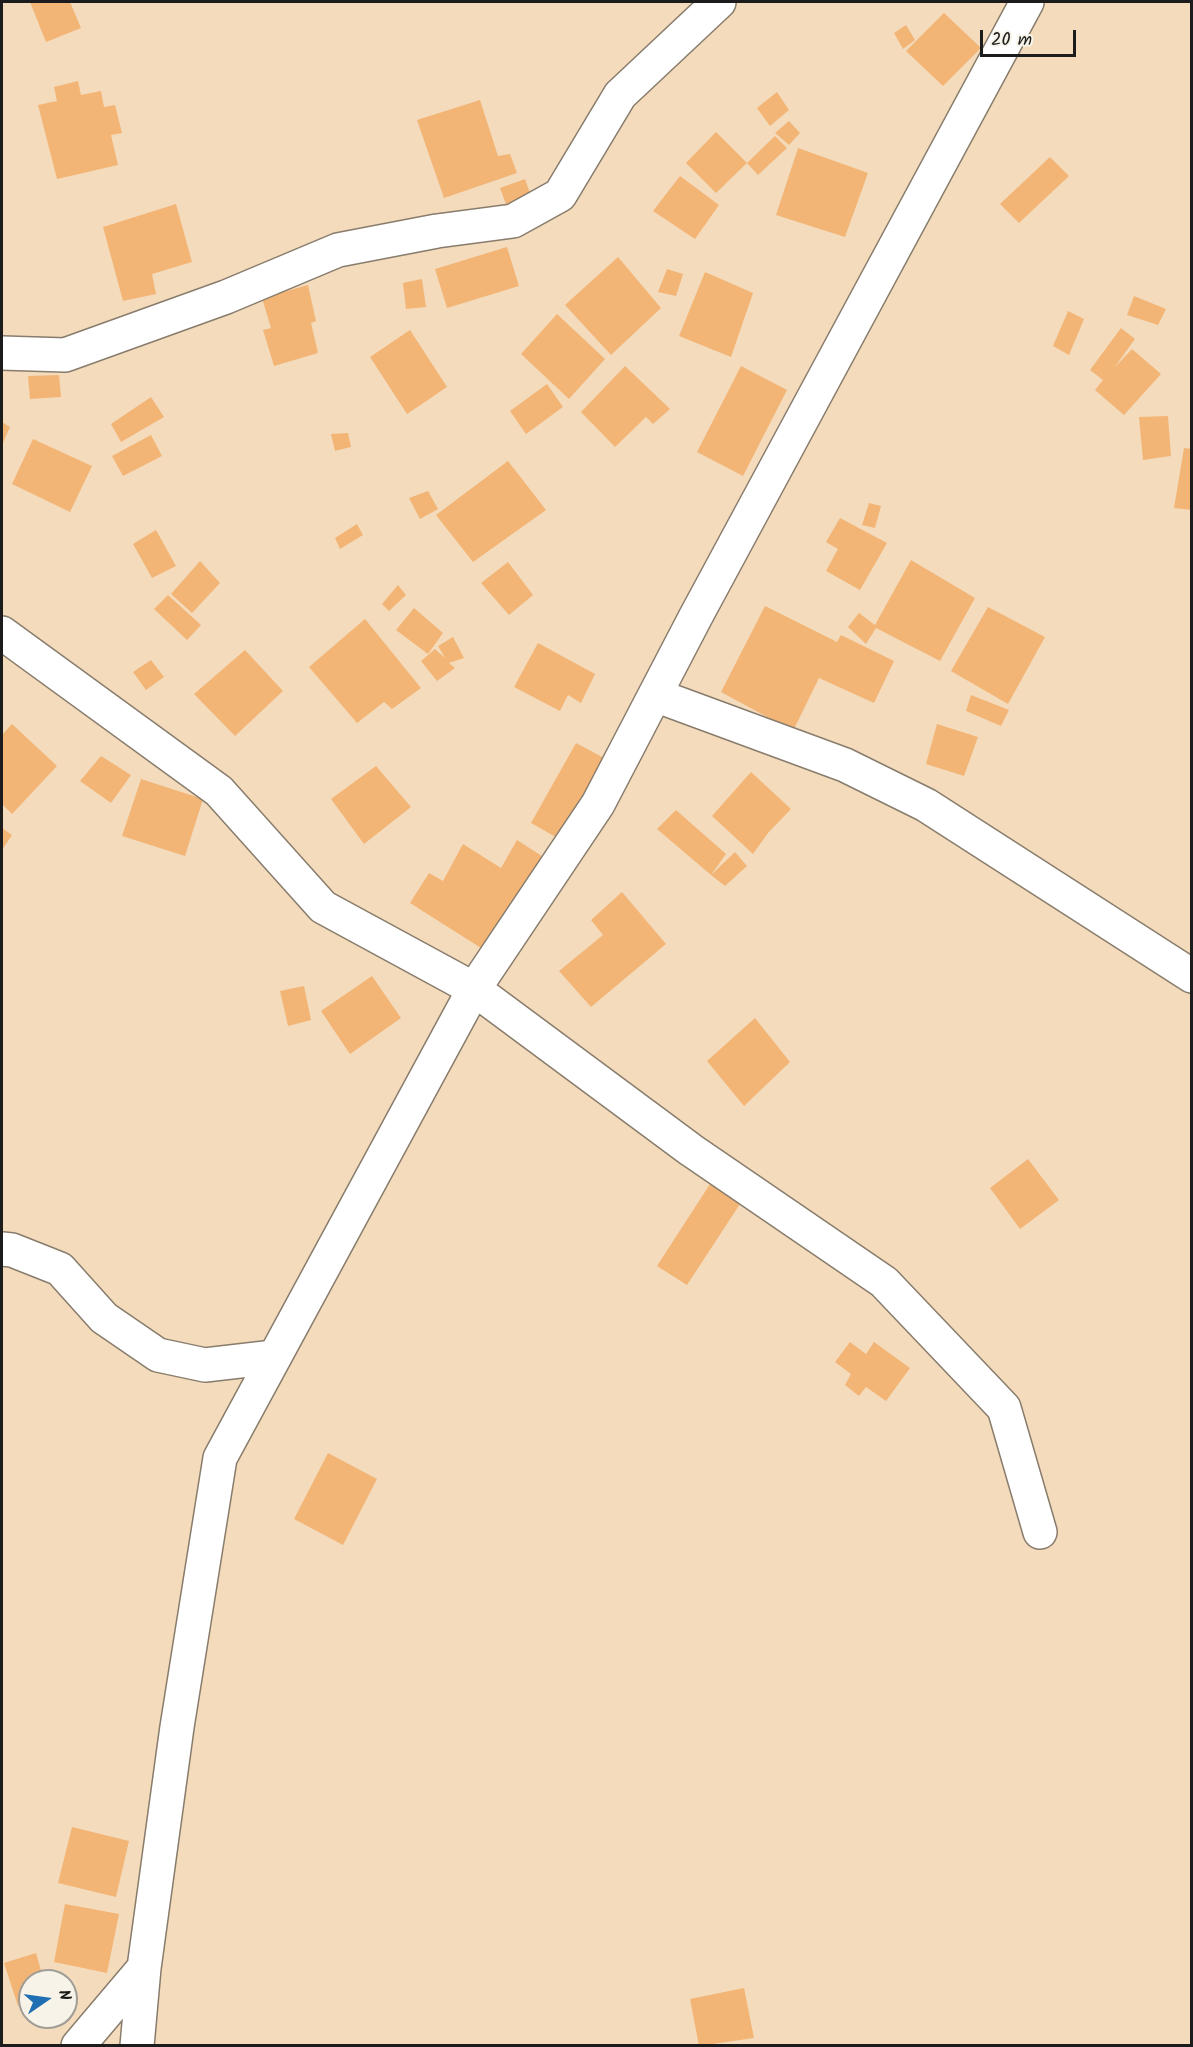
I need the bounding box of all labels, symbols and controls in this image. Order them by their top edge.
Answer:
scale bar [983,18,1079,56]
text: 20 m [991,26,1032,55]
north arrow [18,1969,78,2029]
text: N [51,1988,77,2003]

